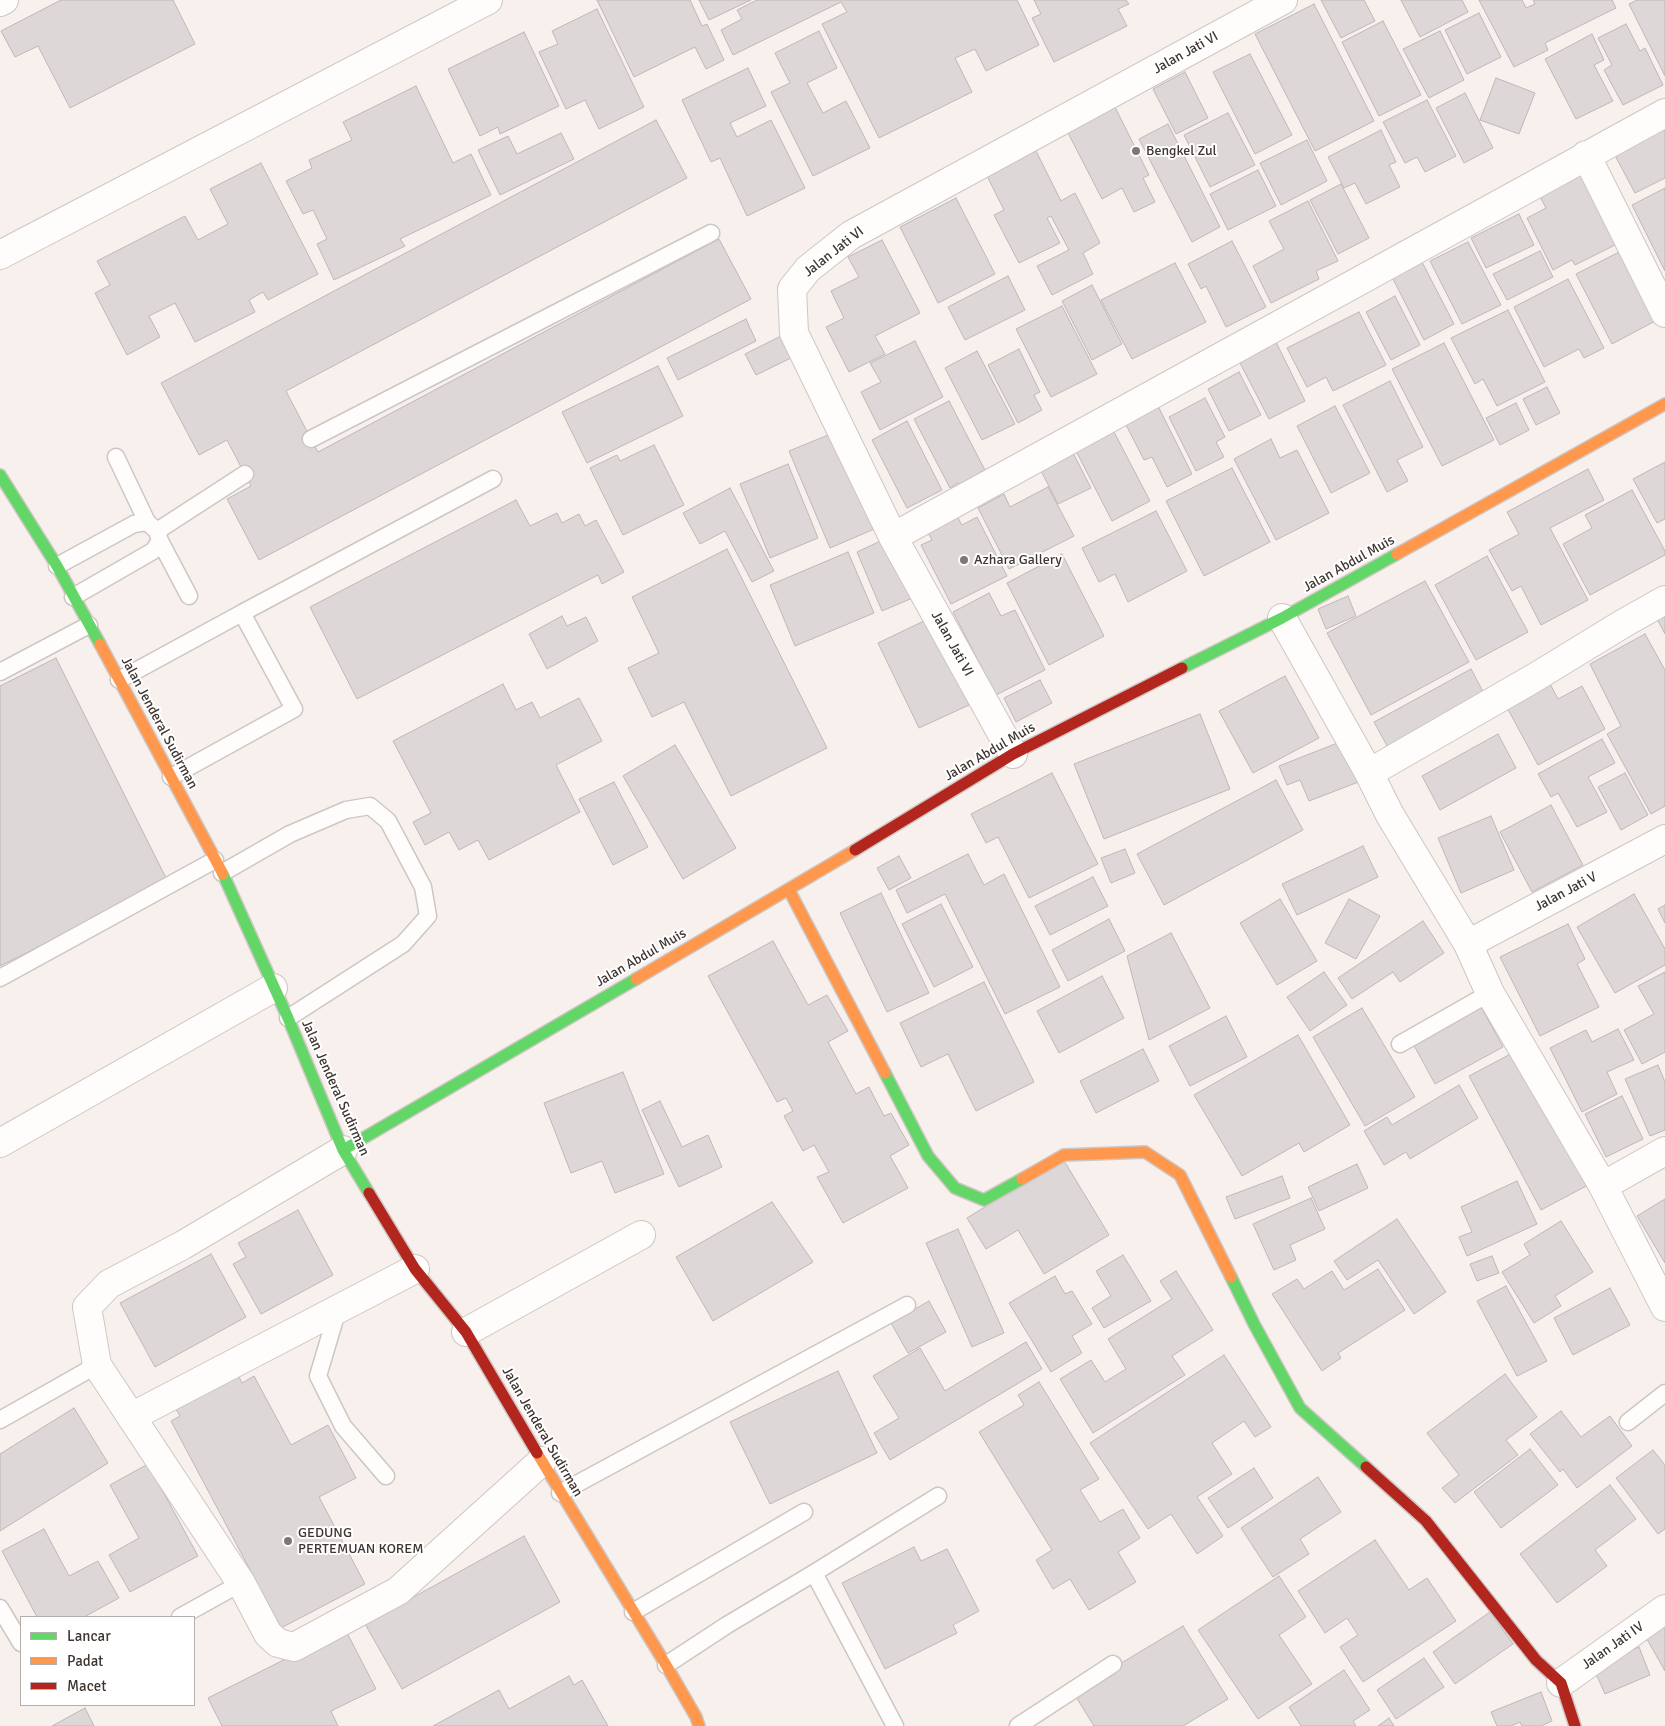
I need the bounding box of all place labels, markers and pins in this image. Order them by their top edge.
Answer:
place label: Bengkel Zul [1146,143,1217,159]
marker: Bengkel Zul [1130,145,1142,157]
place label: Azhara Gallery [974,552,1062,568]
marker: Azhara Gallery [958,554,970,566]
place label: GEDUNG PERTEMUAN KOREM [298,1525,423,1558]
marker: GEDUNG PERTEMUAN KOREM [282,1535,294,1547]

